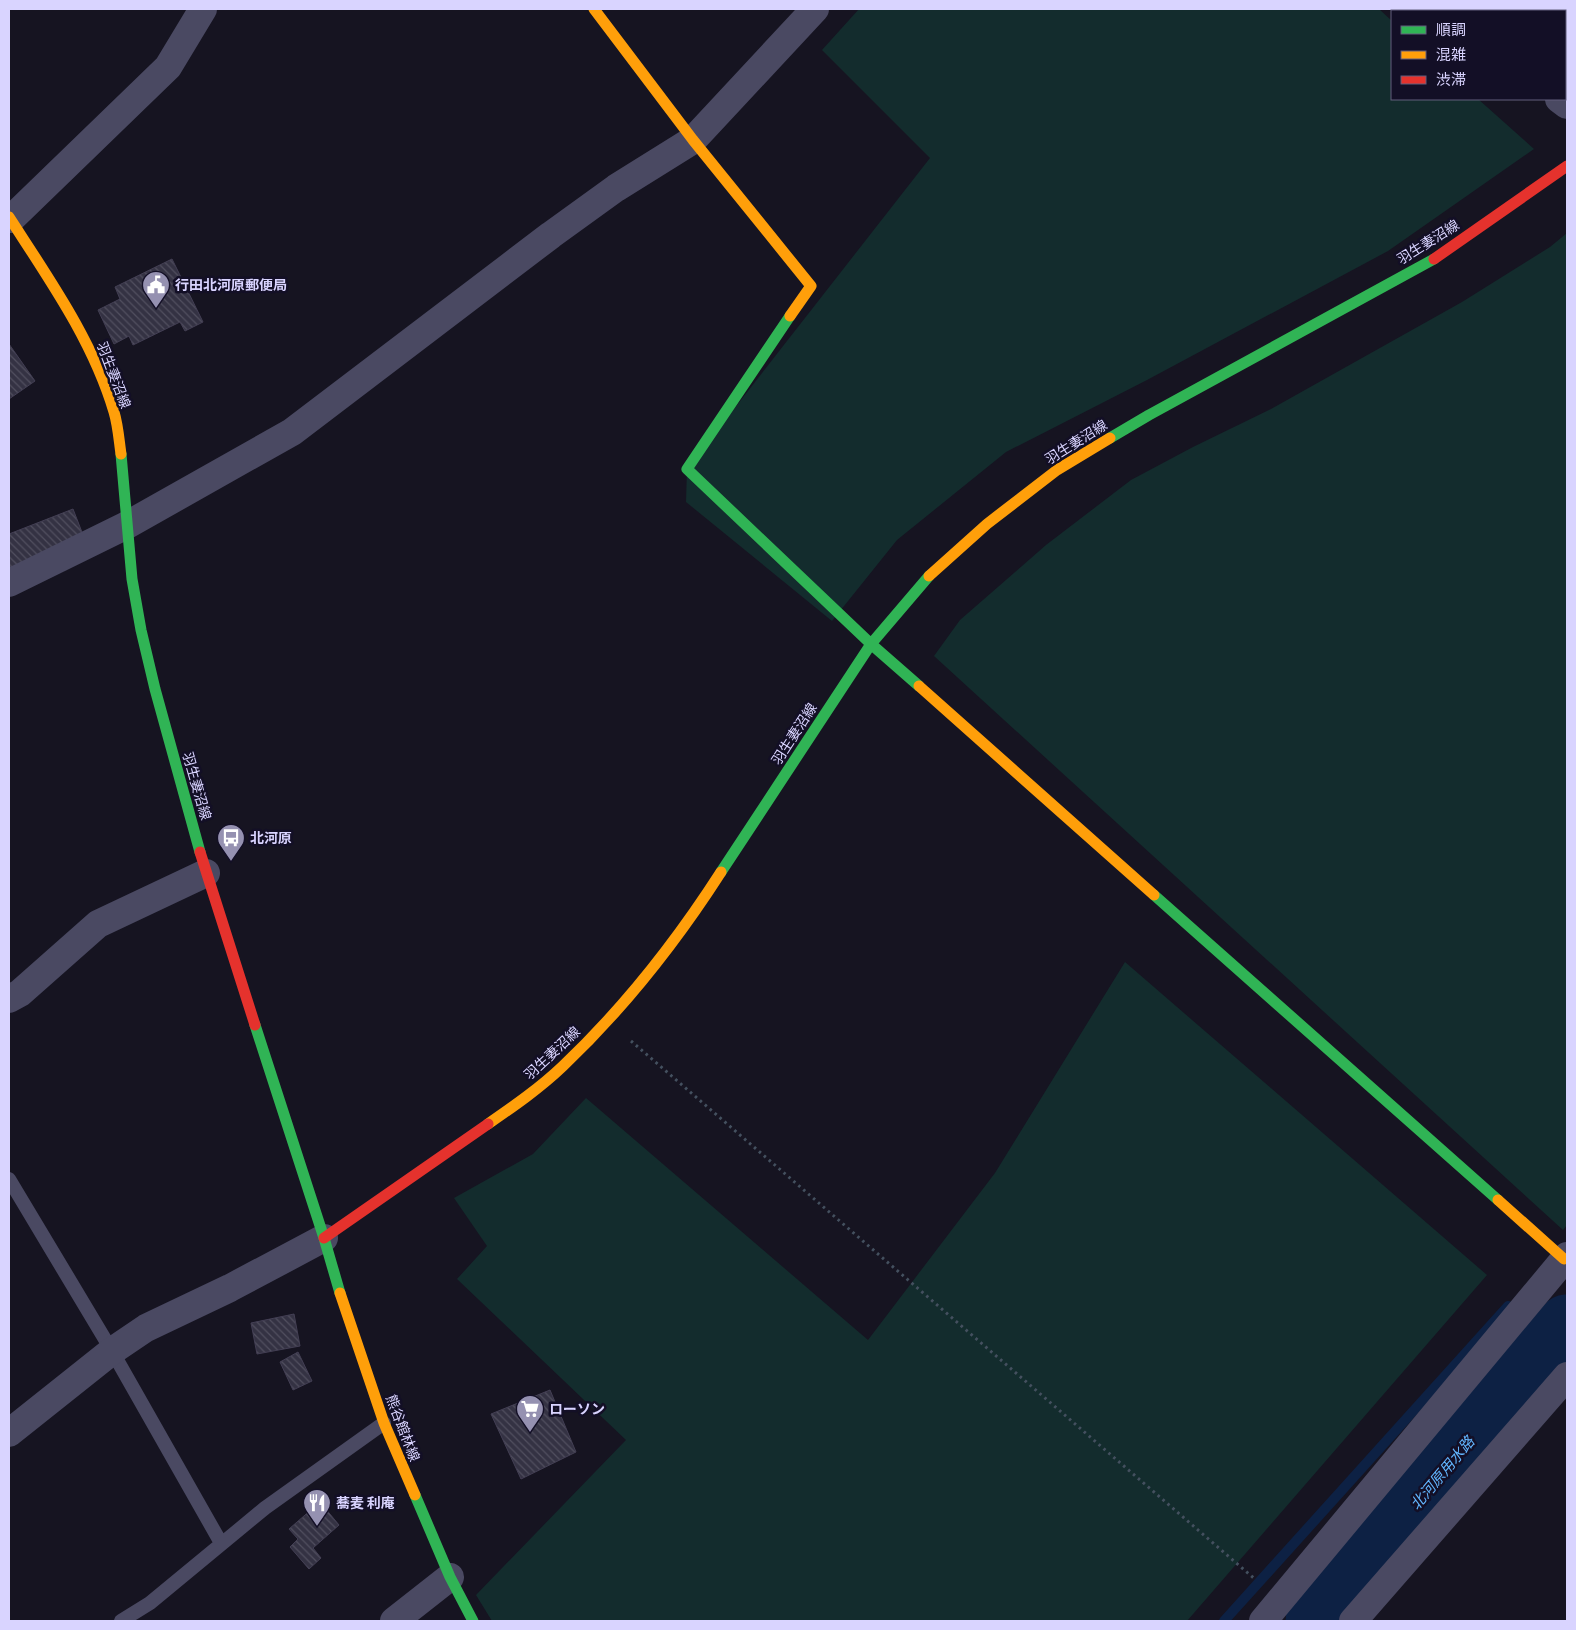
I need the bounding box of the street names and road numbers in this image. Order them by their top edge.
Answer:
street label: 羽生妻沼線 [1394,216,1462,268]
street label: 羽生妻沼線 [93,339,135,411]
street label: 羽生妻沼線 [1042,416,1110,468]
street label: 羽生妻沼線 [767,700,821,768]
street label: 羽生妻沼線 [179,750,215,822]
street label: 羽生妻沼線 [520,1023,584,1083]
street label: 熊谷館林線 [382,1392,424,1464]

